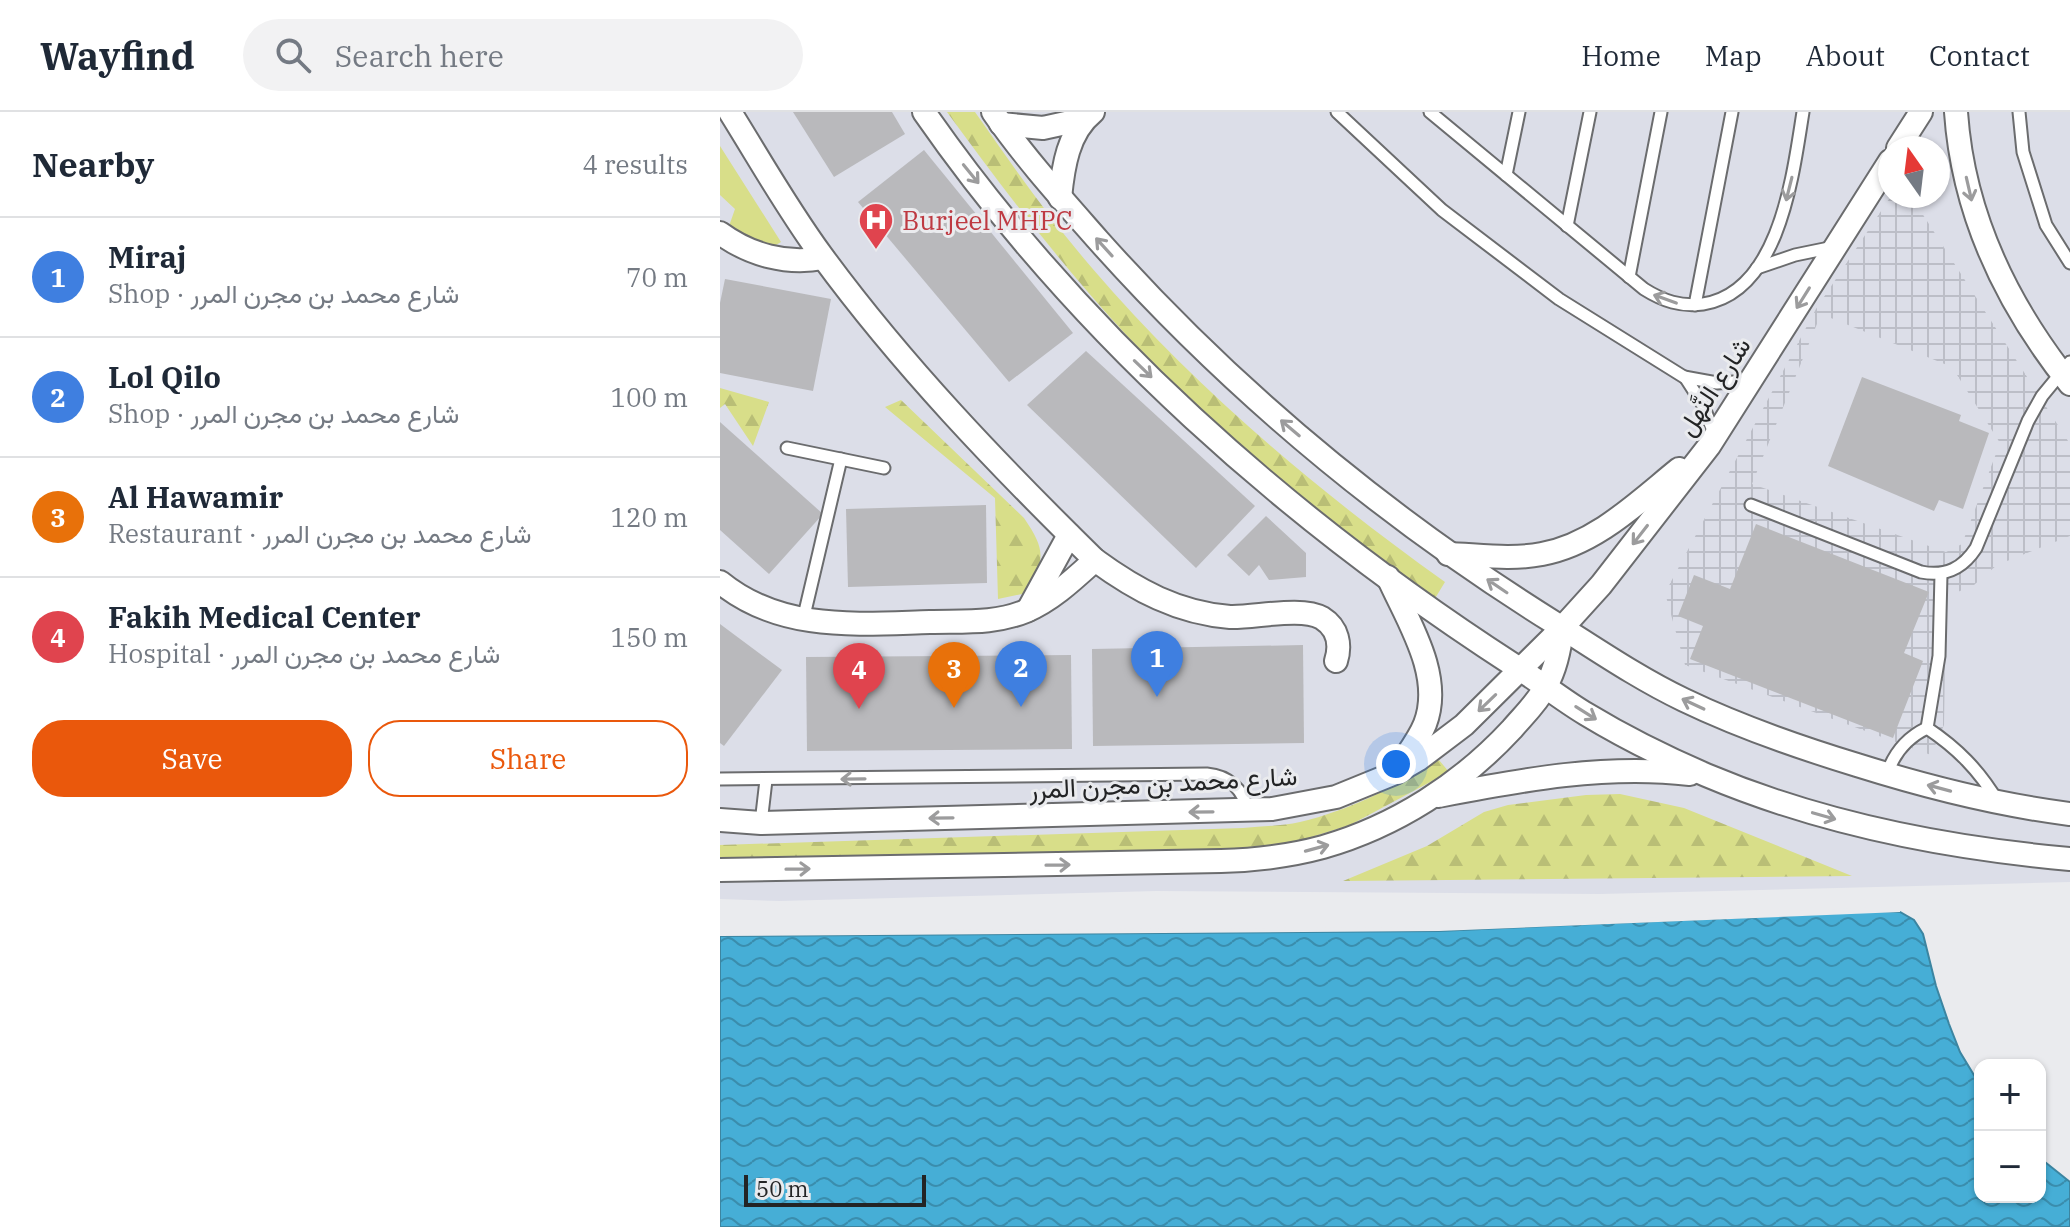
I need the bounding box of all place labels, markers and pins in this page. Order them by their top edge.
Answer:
hospital icon: Burjeel MHPC [857,201,895,251]
place label: Burjeel MHPC [902,203,1073,237]
pin: 1 [1131,631,1183,697]
pin: 2 [995,641,1047,707]
pin: 3 [928,642,980,708]
pin: 4 [833,643,885,709]

